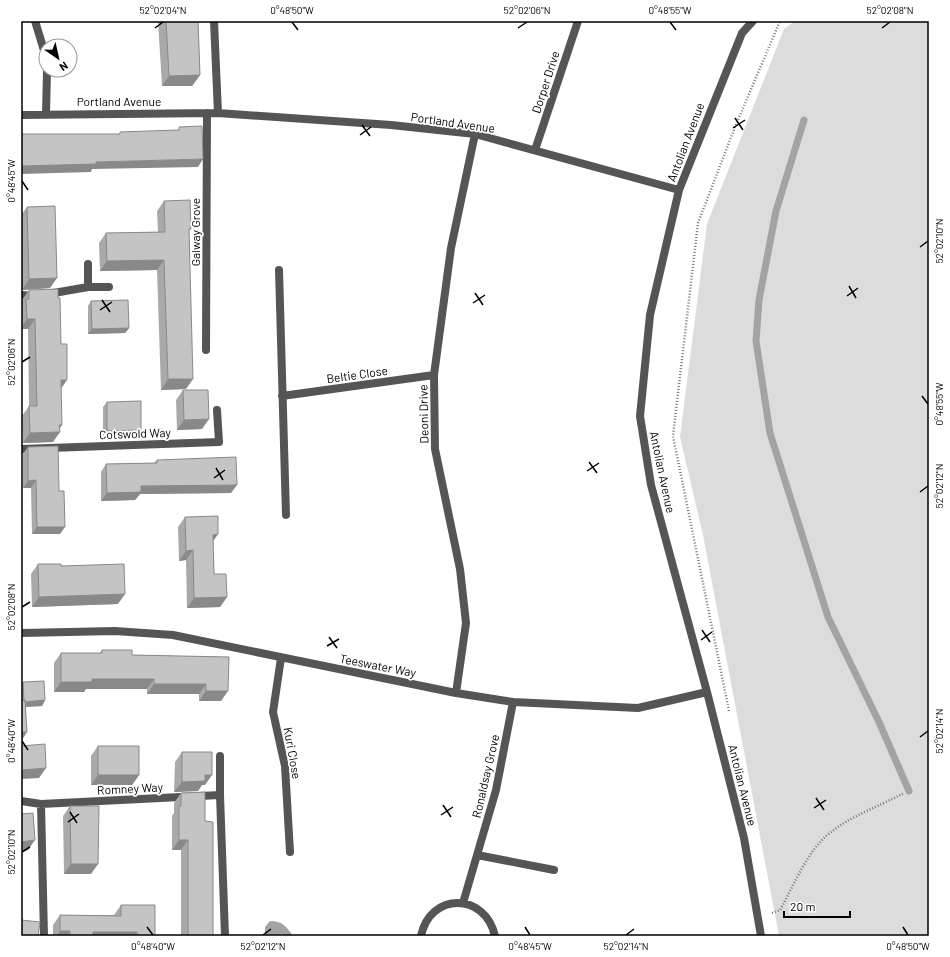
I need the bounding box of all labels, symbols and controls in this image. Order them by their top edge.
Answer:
text: 52°02'04"N [139,4,187,16]
text: 0°48'50"W [270,4,314,16]
text: 52°02'06"N [504,4,550,16]
text: 0°48'55"W [648,4,692,16]
text: 52°02'08"N [867,4,913,16]
north arrow [38,38,78,78]
street label: Dorper Drive [528,49,562,115]
text: N [57,59,71,74]
street label: Portland Avenue [77,94,161,108]
street label: Antolian Avenue [664,101,706,183]
street label: Portland Avenue [410,109,496,135]
text: 0°48'45"W [5,159,17,203]
street label: Galway Grove [188,198,202,266]
text: 52°02'10"N [933,218,945,264]
text: 52°02'06"N [5,339,17,385]
street label: Beltie Close [325,363,389,385]
text: 0°48'55"W [933,382,945,426]
street label: Deoni Drive [415,384,431,444]
street label: Cotswold Way [99,425,172,441]
street label: Antolian Avenue [647,430,679,514]
text: 52°02'12"N [933,464,945,508]
text: 52°02'08"N [5,584,17,630]
street label: Teeswater Way [339,651,418,679]
text: 52°02'14"N [933,709,945,753]
text: 0°48'40"W [5,719,17,763]
street label: Kuri Close [282,726,304,780]
street label: Ronaldsay Grove [469,733,501,819]
street label: Antolian Avenue [726,743,760,827]
street label: Romney Way [97,779,164,797]
text: 52°02'10"N [5,829,17,875]
scale bar [784,893,850,919]
text: 20 m [790,899,816,913]
text: 0°48'40"W [131,940,175,952]
text: 52°02'12"N [241,940,285,952]
text: 0°48'45"W [508,940,552,952]
text: 52°02'14"N [604,940,648,952]
text: 0°48'50"W [886,940,930,952]

